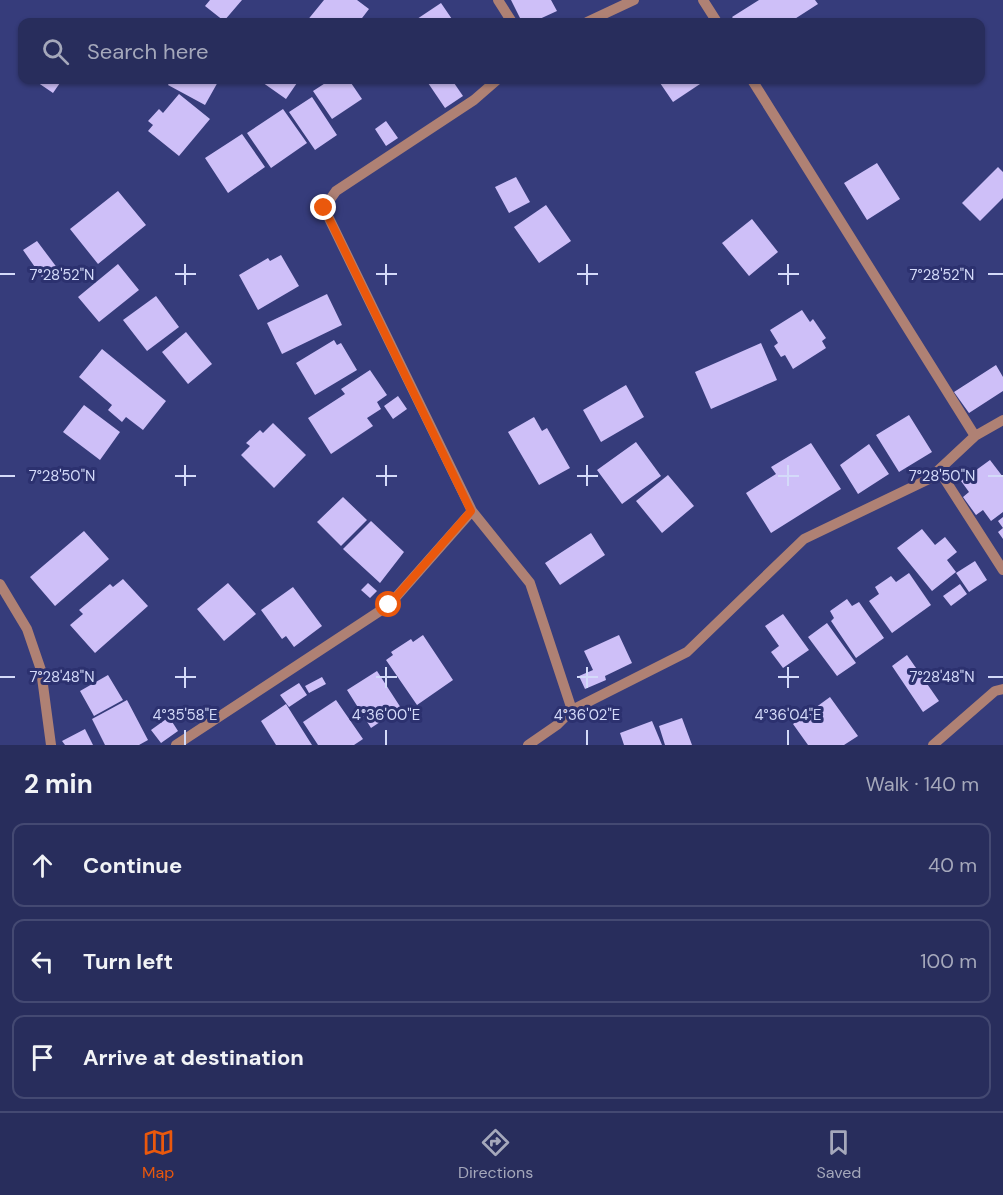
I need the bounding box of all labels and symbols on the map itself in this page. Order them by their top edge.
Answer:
route end [310,194,336,220]
text: 7°28'52"N [30,265,94,285]
text: 7°28'52"N [910,265,974,285]
text: 7°28'50"N [29,466,95,486]
text: 7°28'50"N [909,466,975,486]
route start [375,591,401,617]
text: 7°28'48"N [29,667,95,687]
text: 7°28'48"N [909,667,975,687]
text: 4°35'58"E [152,705,218,725]
text: 4°36'00"E [352,705,420,725]
text: 4°36'02"E [554,705,620,725]
text: 4°36'04"E [754,705,822,725]

